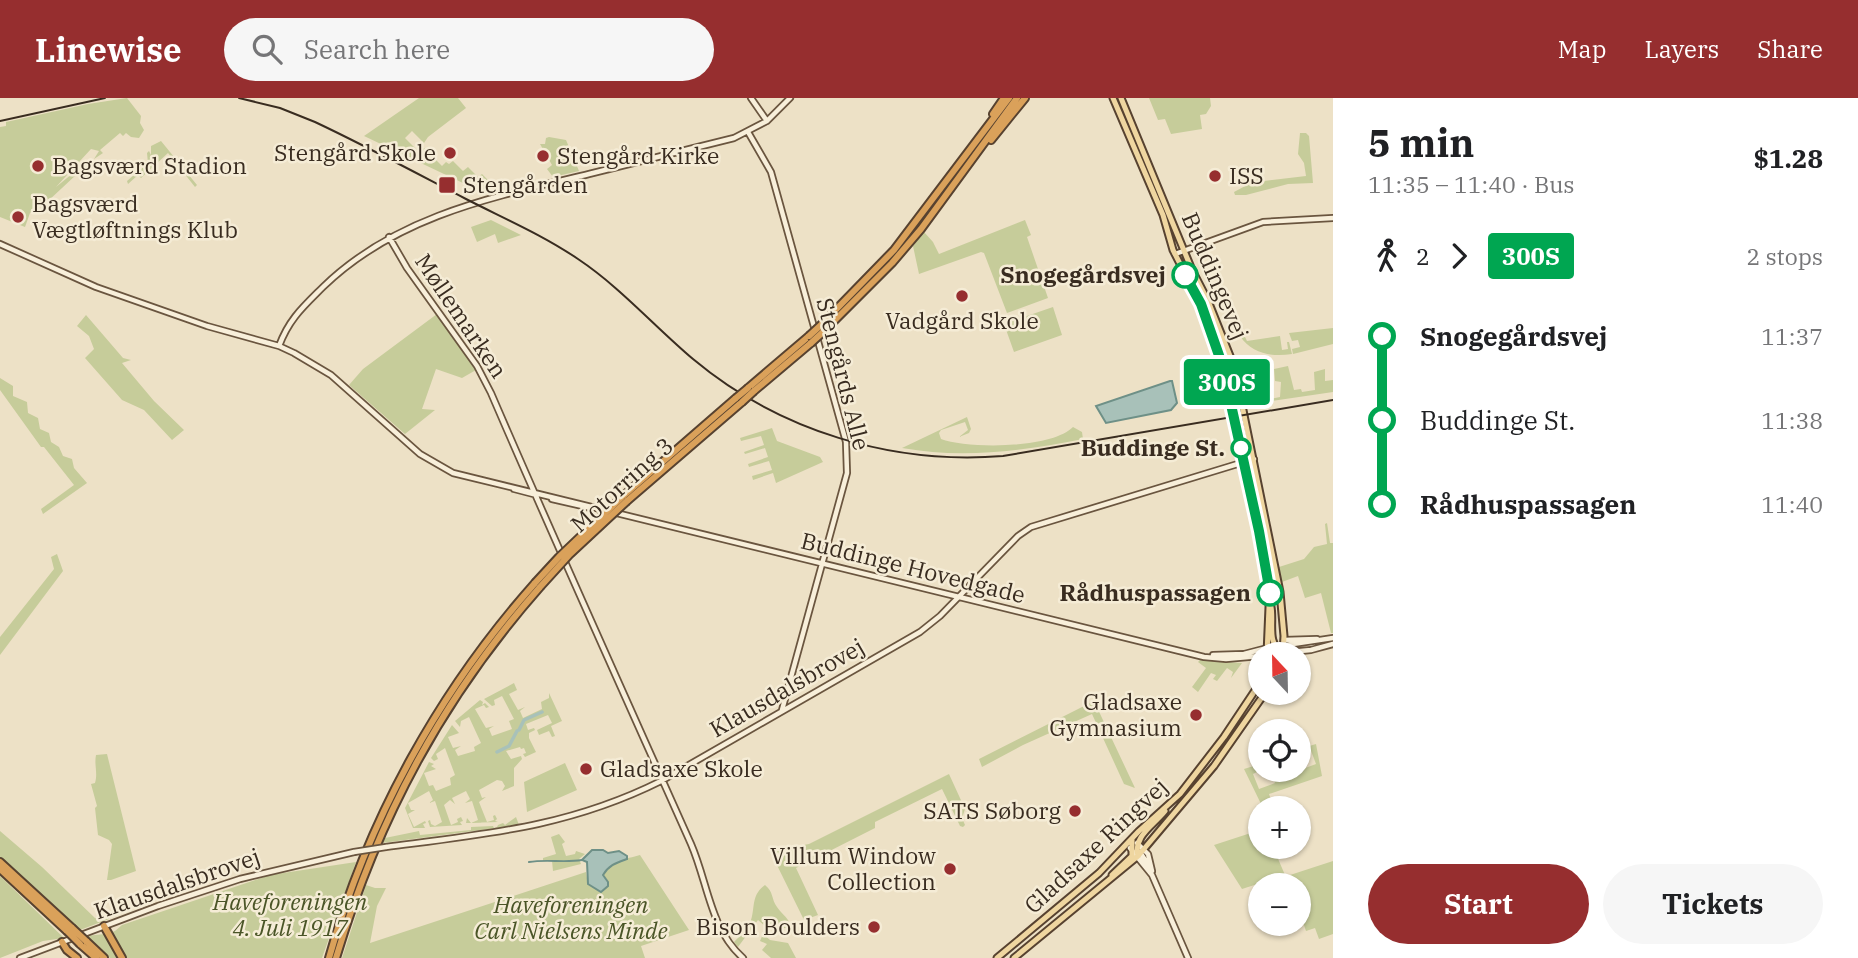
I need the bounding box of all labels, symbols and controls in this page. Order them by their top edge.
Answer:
search box [224,18,714,81]
text: Linewise [35,28,182,71]
icon: search [248,30,286,68]
text: Search here [304,32,450,66]
text: Map [1558,33,1606,65]
text: Layers [1644,33,1719,65]
text: Share [1757,33,1823,65]
text: 5 min [1368,118,1474,167]
place label: Stengård Skole [274,137,436,167]
place label: Stengård Kirke [557,140,719,170]
text: $1.28 [1753,141,1823,175]
marker: Stengård Skole [442,145,458,161]
marker: Stengård Kirke [535,148,551,164]
place label: Bagsværd Stadion [52,150,247,180]
marker: Bagsværd Stadion [30,158,46,174]
place label: ISS [1229,160,1264,190]
marker: ISS [1207,168,1223,184]
place label: Stengården [463,169,588,199]
text: 11:35 – 11:40 · Bus [1368,169,1575,199]
marker: Stengården [437,175,457,195]
place label: Bagsværd Vægtløftnings Klub [32,188,238,244]
street label: Buddingevej [1176,207,1256,344]
marker: Bagsværd Vægtløftnings Klub [10,209,26,225]
icon: walk [1368,237,1406,275]
icon: forward [1440,237,1478,275]
text: 300S [1502,240,1560,272]
text: 2 [1416,241,1430,271]
text: 2 stops [1746,241,1823,271]
street label: Møllemarken [409,247,515,383]
place label: Snogegårdsvej [1000,259,1166,289]
marker: Snogegårdsvej [1172,262,1198,288]
marker: Vadgård Skole [954,288,970,304]
street label: Stengårds Alle [811,294,877,453]
place label: Vadgård Skole [885,305,1039,335]
text: Snogegårdsvej [1420,319,1607,353]
text: 11:37 [1761,321,1823,351]
line badge: 300S [1178,359,1276,405]
text: 300S [1198,366,1256,398]
text: Buddinge St. [1420,403,1575,437]
text: 11:38 [1761,405,1823,435]
street label: Motorring 3 [564,430,679,538]
place label: Buddinge St. [1081,432,1225,462]
marker: Buddinge St. [1231,438,1251,458]
text: Rådhuspassagen [1420,487,1636,521]
text: 11:40 [1761,489,1823,519]
street label: Buddinge Hovedgade [798,525,1029,609]
place label: Rådhuspassagen [1060,577,1251,607]
marker: Rådhuspassagen [1257,580,1283,606]
street label: Klausdalsbrovej [704,631,869,744]
north arrow [1248,642,1311,705]
map controls [1248,642,1311,936]
place label: Gladsaxe Gymnasium [1049,686,1182,742]
marker: Gladsaxe Gymnasium [1188,707,1204,723]
button: locate [1248,719,1311,782]
place label: Gladsaxe Skole [600,753,763,783]
marker: Gladsaxe Skole [578,761,594,777]
street label: Gladsaxe Ringvej [1017,771,1173,919]
place label: SATS Søborg [923,795,1061,825]
button: + [1248,796,1311,859]
marker: SATS Søborg [1067,803,1083,819]
place label: Villum Window Collection [770,840,936,896]
street label: Klausdalsbrovej [90,841,264,926]
marker: Villum Window Collection [942,861,958,877]
button: Start [1368,864,1589,944]
button: Tickets [1603,864,1823,944]
button: − [1248,873,1311,936]
park label: Haveforeningen 4. Juli 1917 [212,886,367,942]
park label: Haveforeningen Carl Nielsens Minde [474,889,668,945]
place label: Bison Boulders [696,911,860,941]
marker: Bison Boulders [866,919,882,935]

